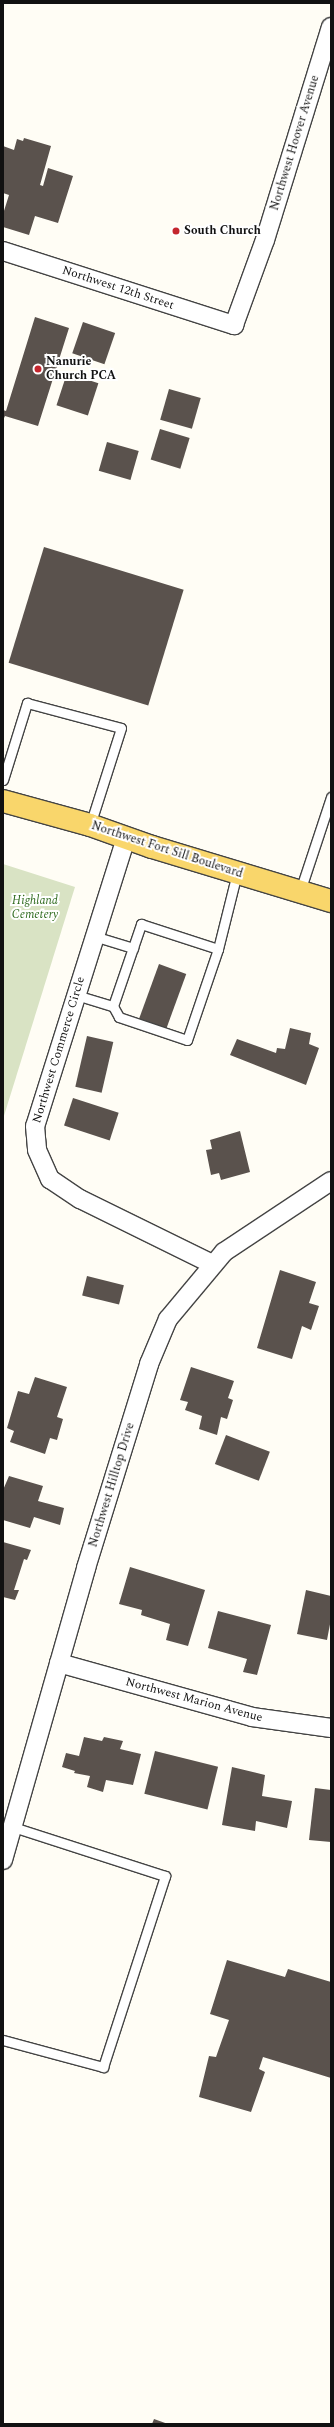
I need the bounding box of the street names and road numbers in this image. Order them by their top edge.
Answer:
street label: Northwest Hoover Avenue [268,74,322,212]
street label: Northwest 12th Street [60,263,176,313]
street label: Northwest Fort Sill Boulevard [89,819,245,881]
street label: Northwest Commerce Circle [30,975,88,1125]
street label: Northwest Hilltop Drive [86,1421,138,1549]
street label: Northwest Marion Avenue [124,1675,264,1725]

